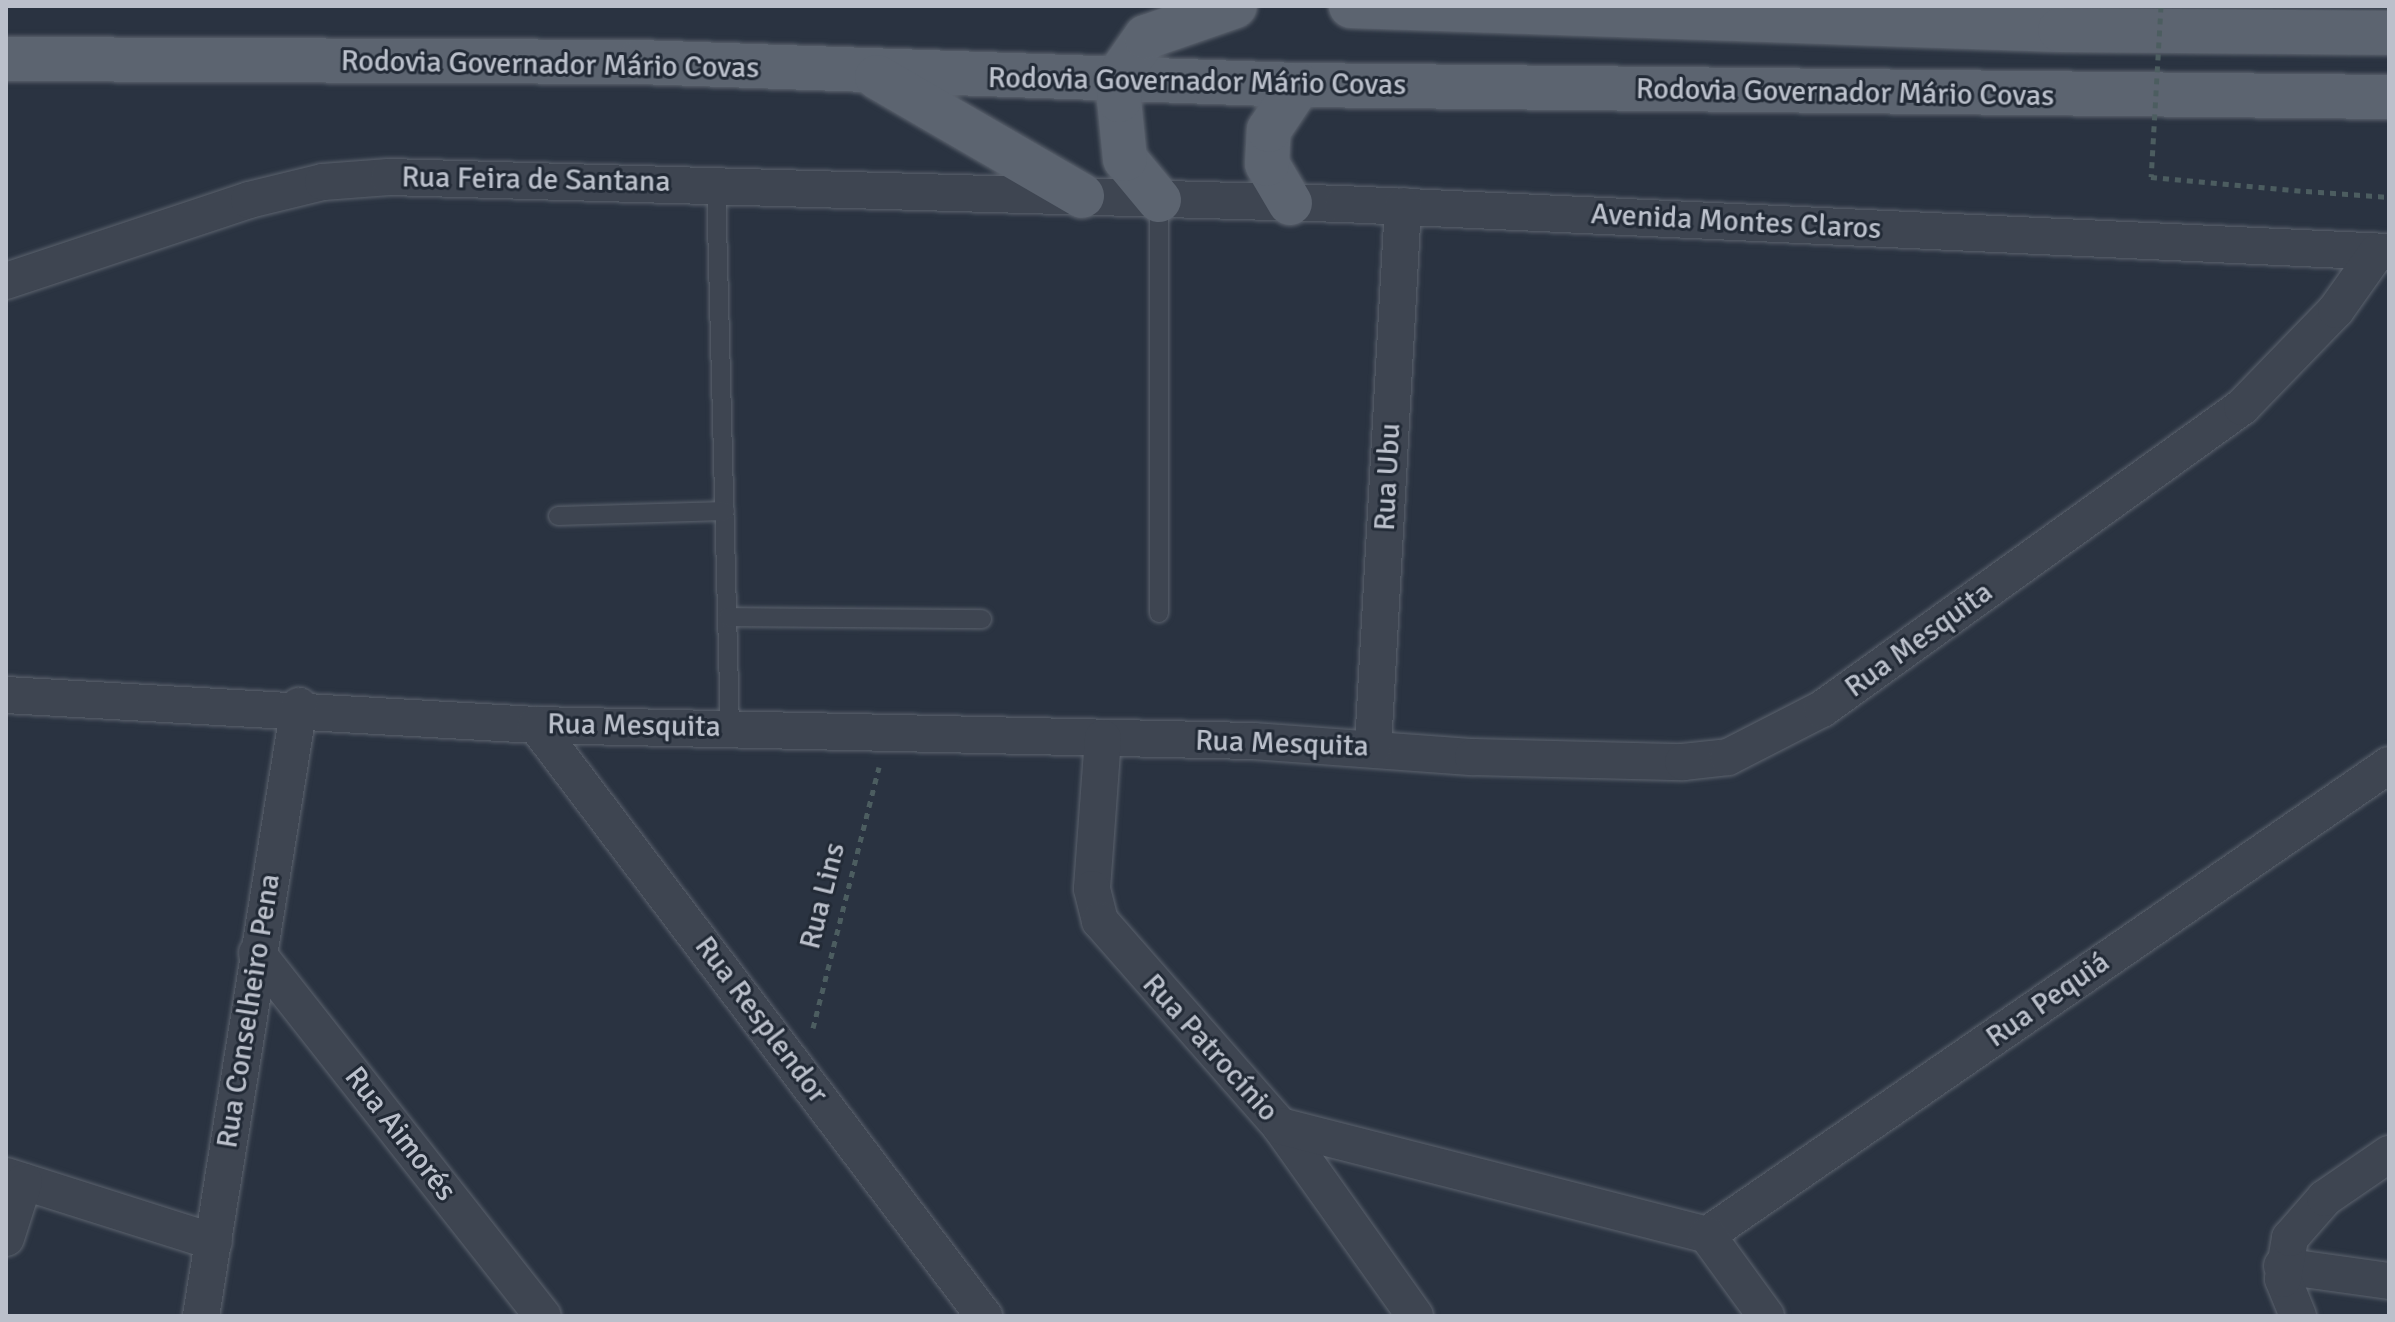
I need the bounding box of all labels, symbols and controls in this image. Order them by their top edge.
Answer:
street label: Rodovia Governador Mário Covas [340,43,760,87]
street label: Rodovia Governador Mário Covas [987,60,1407,104]
street label: Rodovia Governador Mário Covas [1635,71,2055,115]
street label: Rua Feira de Santana [401,160,671,200]
street label: Avenida Montes Claros [1590,196,1882,248]
street label: Rua Ubu [1367,422,1409,532]
street label: Rua Mesquita [1838,574,2000,706]
street label: Rua Mesquita [547,706,721,746]
street label: Rua Mesquita [1195,723,1369,765]
street label: Rua Lins [792,839,854,953]
street label: Rua Conselheiro Pena [210,871,288,1151]
street label: Rua Resplendor [687,929,835,1111]
street label: Rua Pequiá [1979,944,2117,1056]
street label: Rua Patrocínio [1134,967,1286,1129]
street label: Rua Aimorés [337,1060,463,1208]

